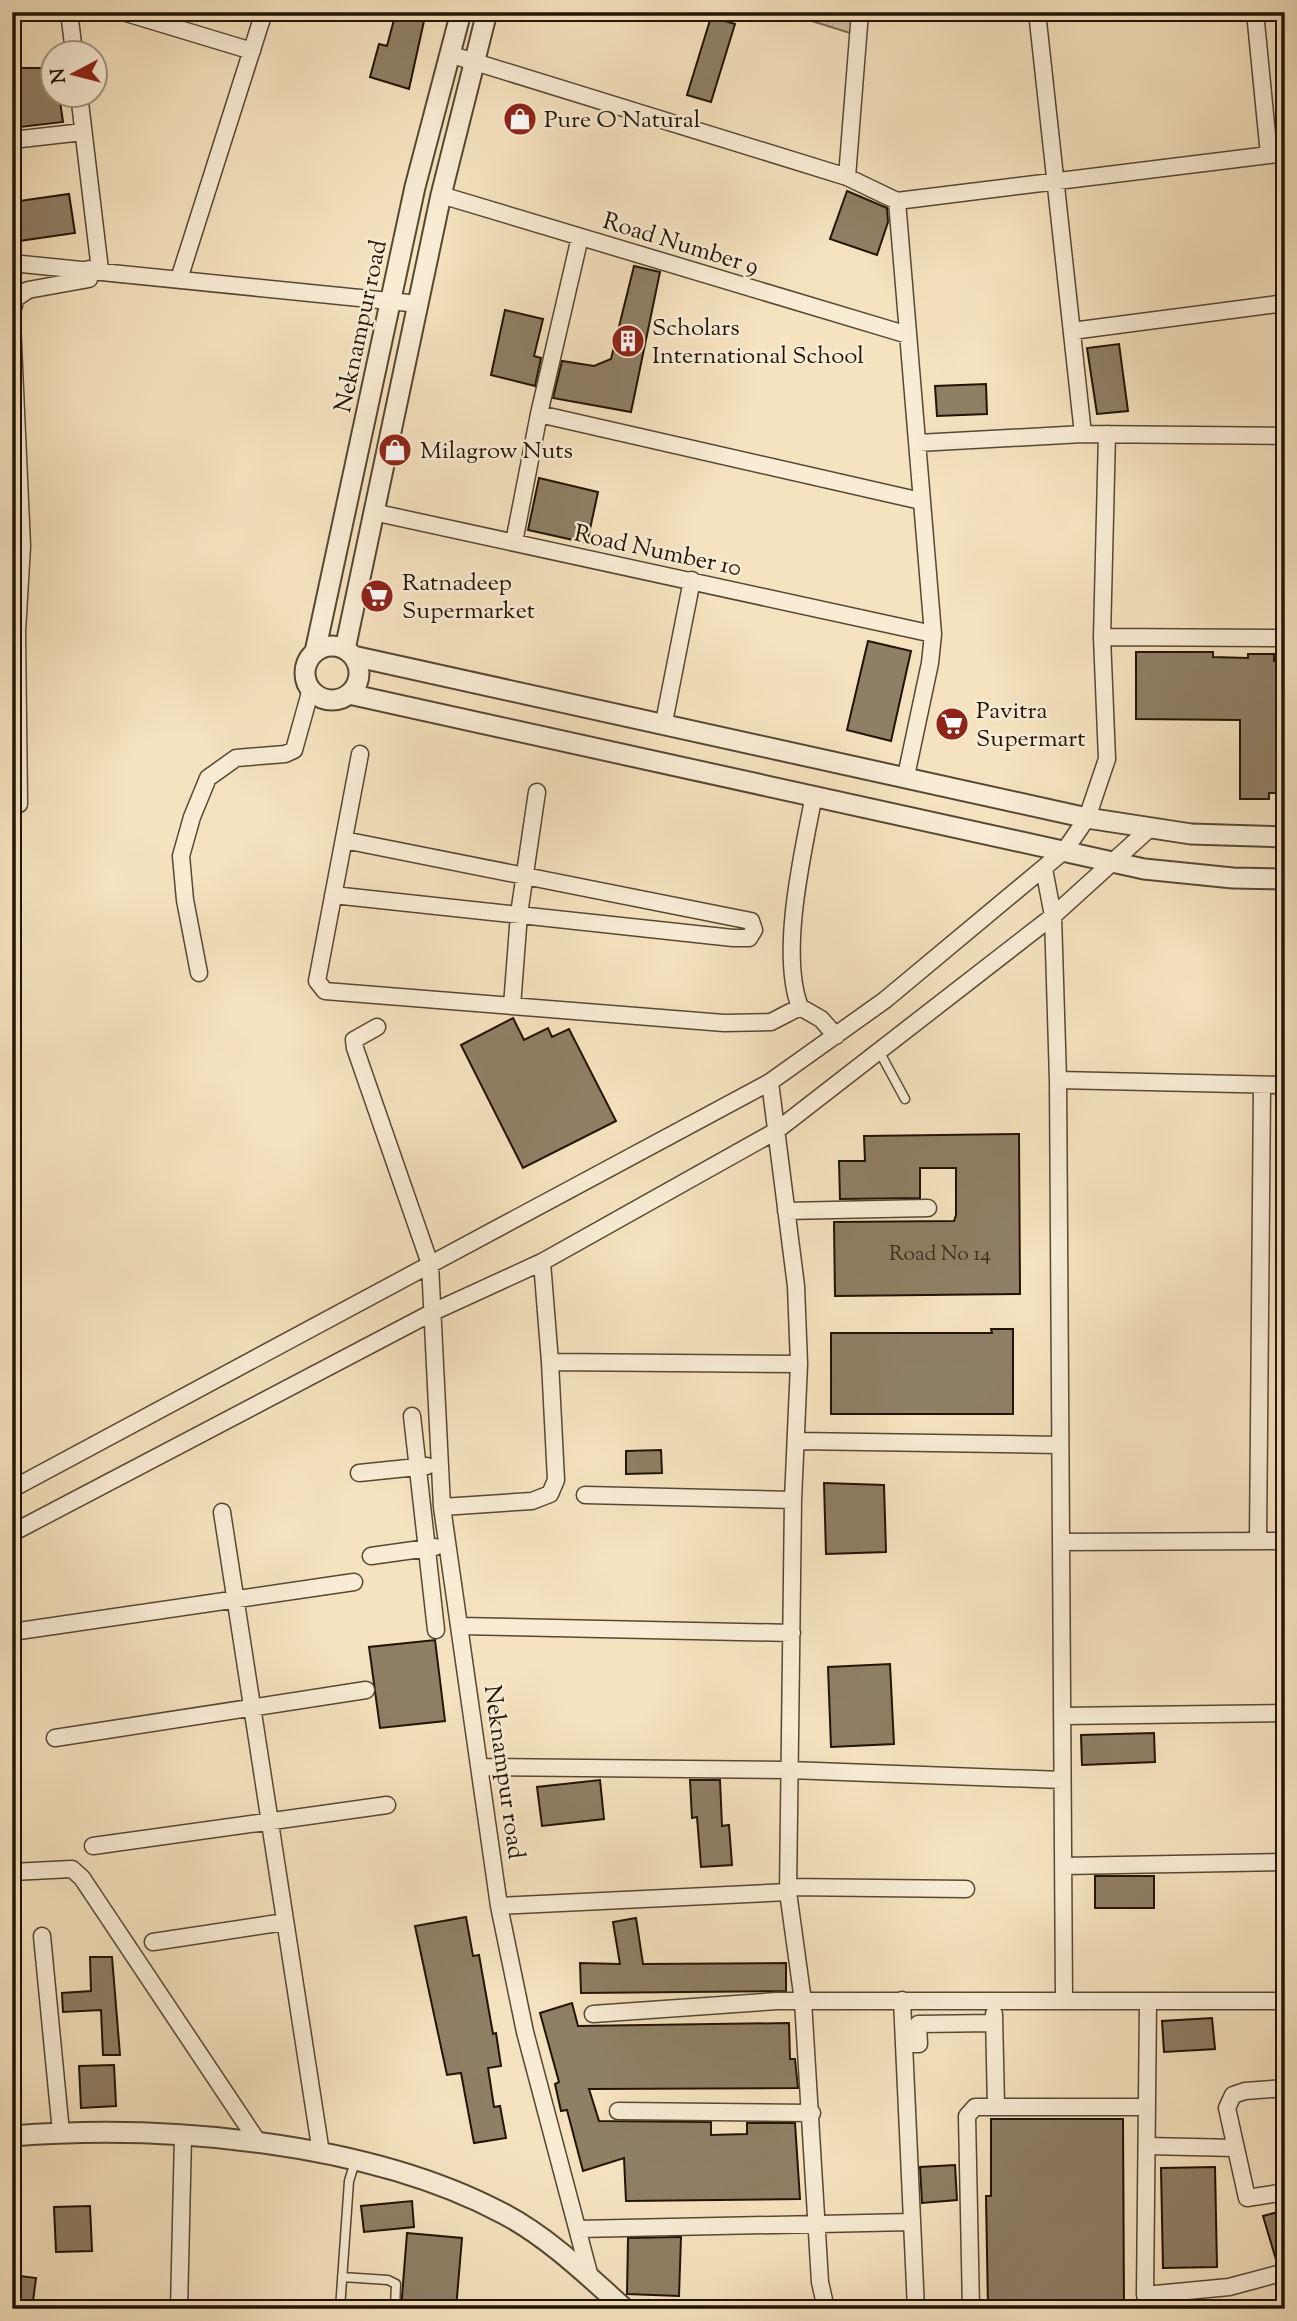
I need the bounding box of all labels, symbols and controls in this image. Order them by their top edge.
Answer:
north arrow [38,38,108,108]
text: N [45,67,74,85]
shop icon: Pure O Natural [501,100,539,138]
place label: Pure O Natural [544,104,701,138]
street label: Road Number 9 [598,205,763,285]
street label: Neknampur road [327,237,397,416]
place label: Scholars International School [652,312,864,374]
building icon: Scholars International School [609,322,647,360]
shop icon: Milagrow Nuts [376,431,414,469]
place label: Milagrow Nuts [420,435,573,469]
street label: Road Number 10 [571,518,745,586]
place label: Ratnadeep Supermarket [402,567,535,629]
supermarket icon: Ratnadeep Supermarket [358,577,396,615]
place label: Pavitra Supermart [976,695,1085,757]
supermarket icon: Pavitra Supermart [933,705,971,743]
house number: Road No 14 [889,1240,991,1270]
street label: Neknampur road [474,1683,532,1862]

